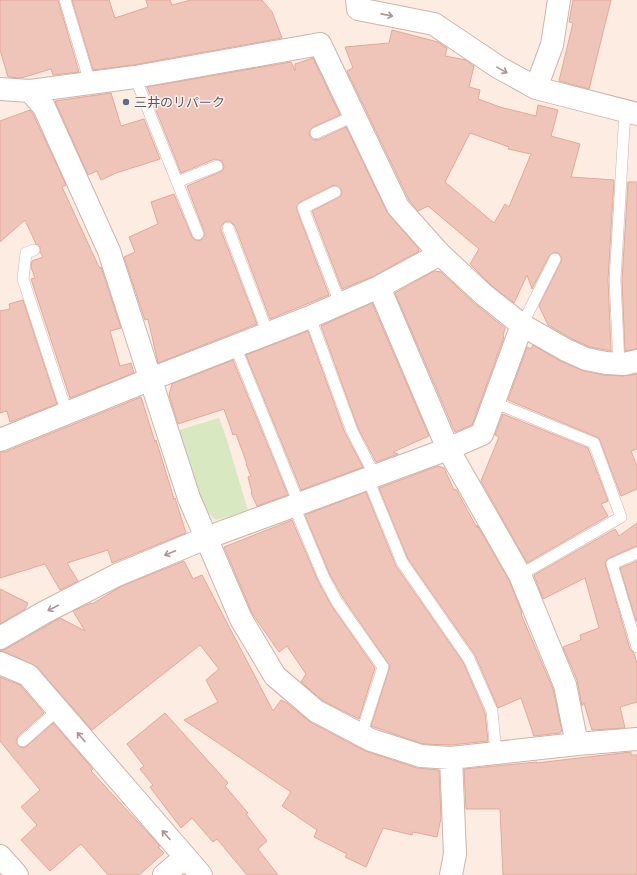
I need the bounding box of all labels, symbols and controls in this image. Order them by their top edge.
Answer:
one-way arrow [381,11,394,19]
one-way arrow [496,66,508,74]
place label: 三井のリパーク [134,95,225,110]
marker: 三井のリパーク [121,97,131,107]
one-way arrow [165,550,177,558]
one-way arrow [47,605,59,612]
one-way arrow [77,732,86,742]
one-way arrow [161,830,171,840]

